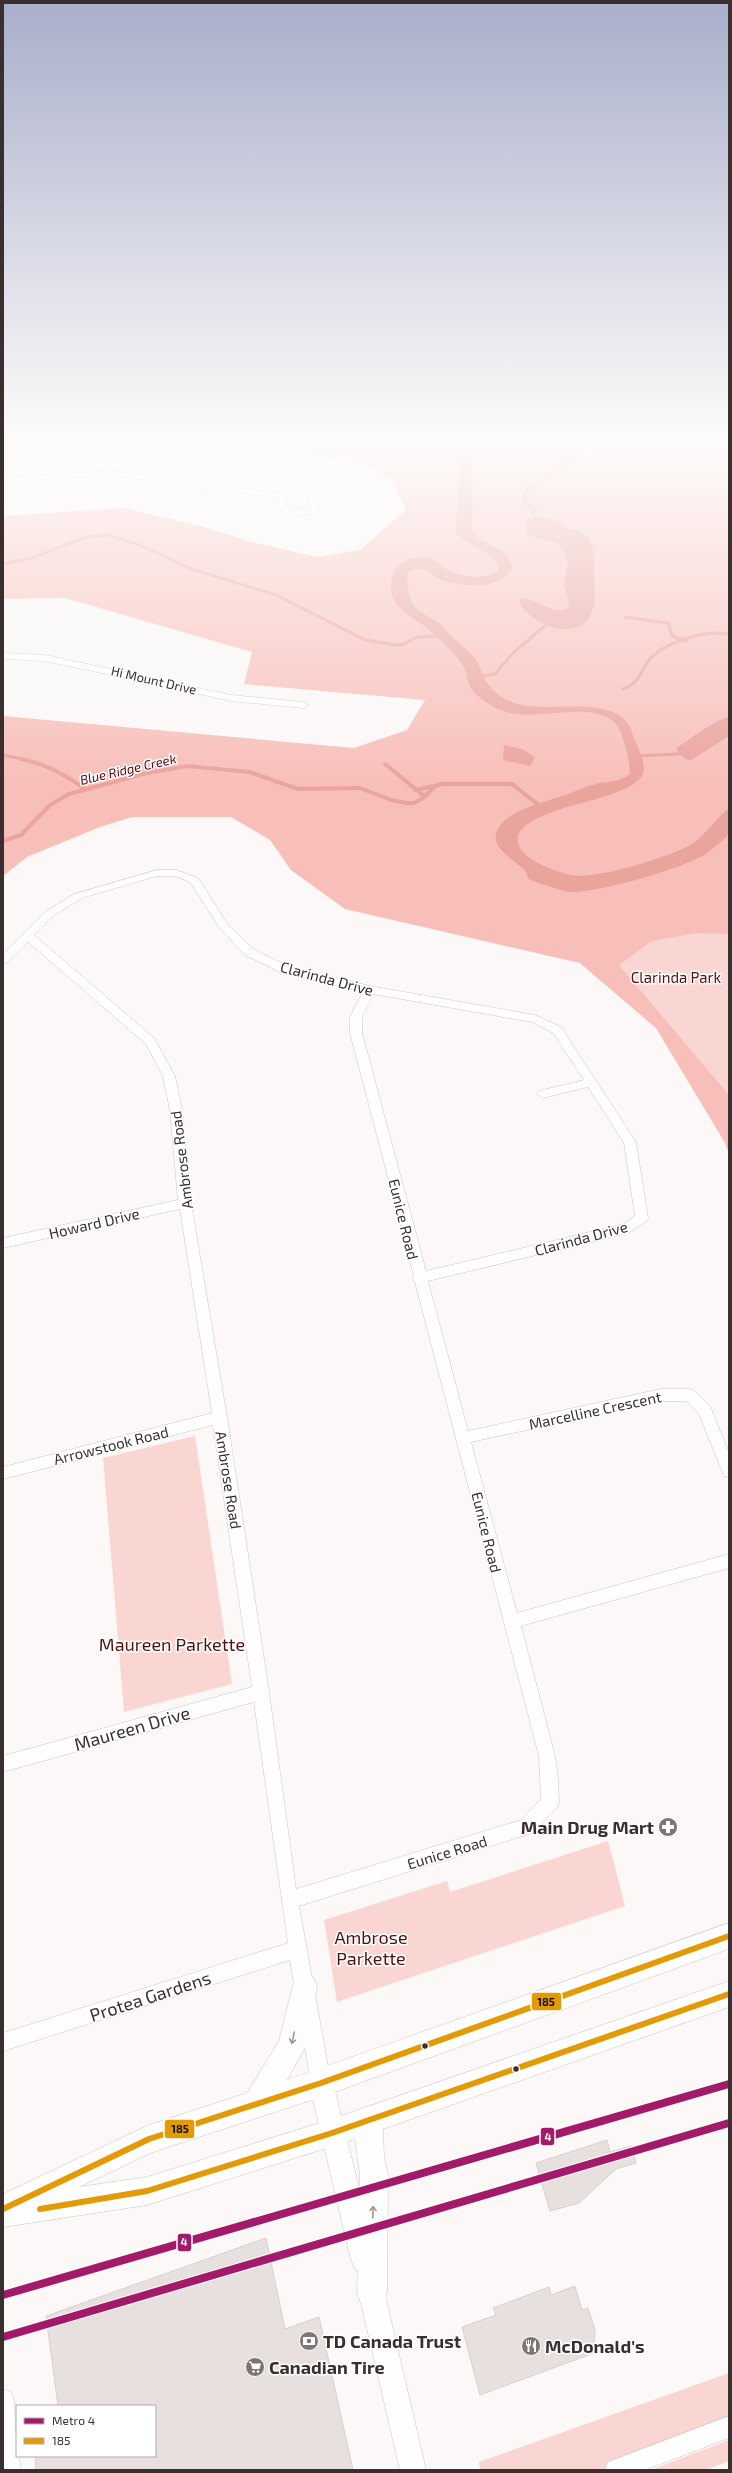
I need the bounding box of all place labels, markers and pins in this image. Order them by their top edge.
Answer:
place label: Main Drug Mart [521,1816,655,1838]
pharmacy icon: Main Drug Mart [657,1816,679,1838]
unlabelled marker [420,2041,430,2051]
unlabelled marker [511,2064,521,2074]
bank icon: TD Canada Trust [298,2330,320,2352]
place label: TD Canada Trust [323,2330,462,2352]
restaurant icon: McDonald's [520,2335,542,2357]
place label: McDonald's [545,2335,645,2357]
supermarket icon: Canadian Tire [244,2356,266,2378]
place label: Canadian Tire [269,2356,385,2378]

